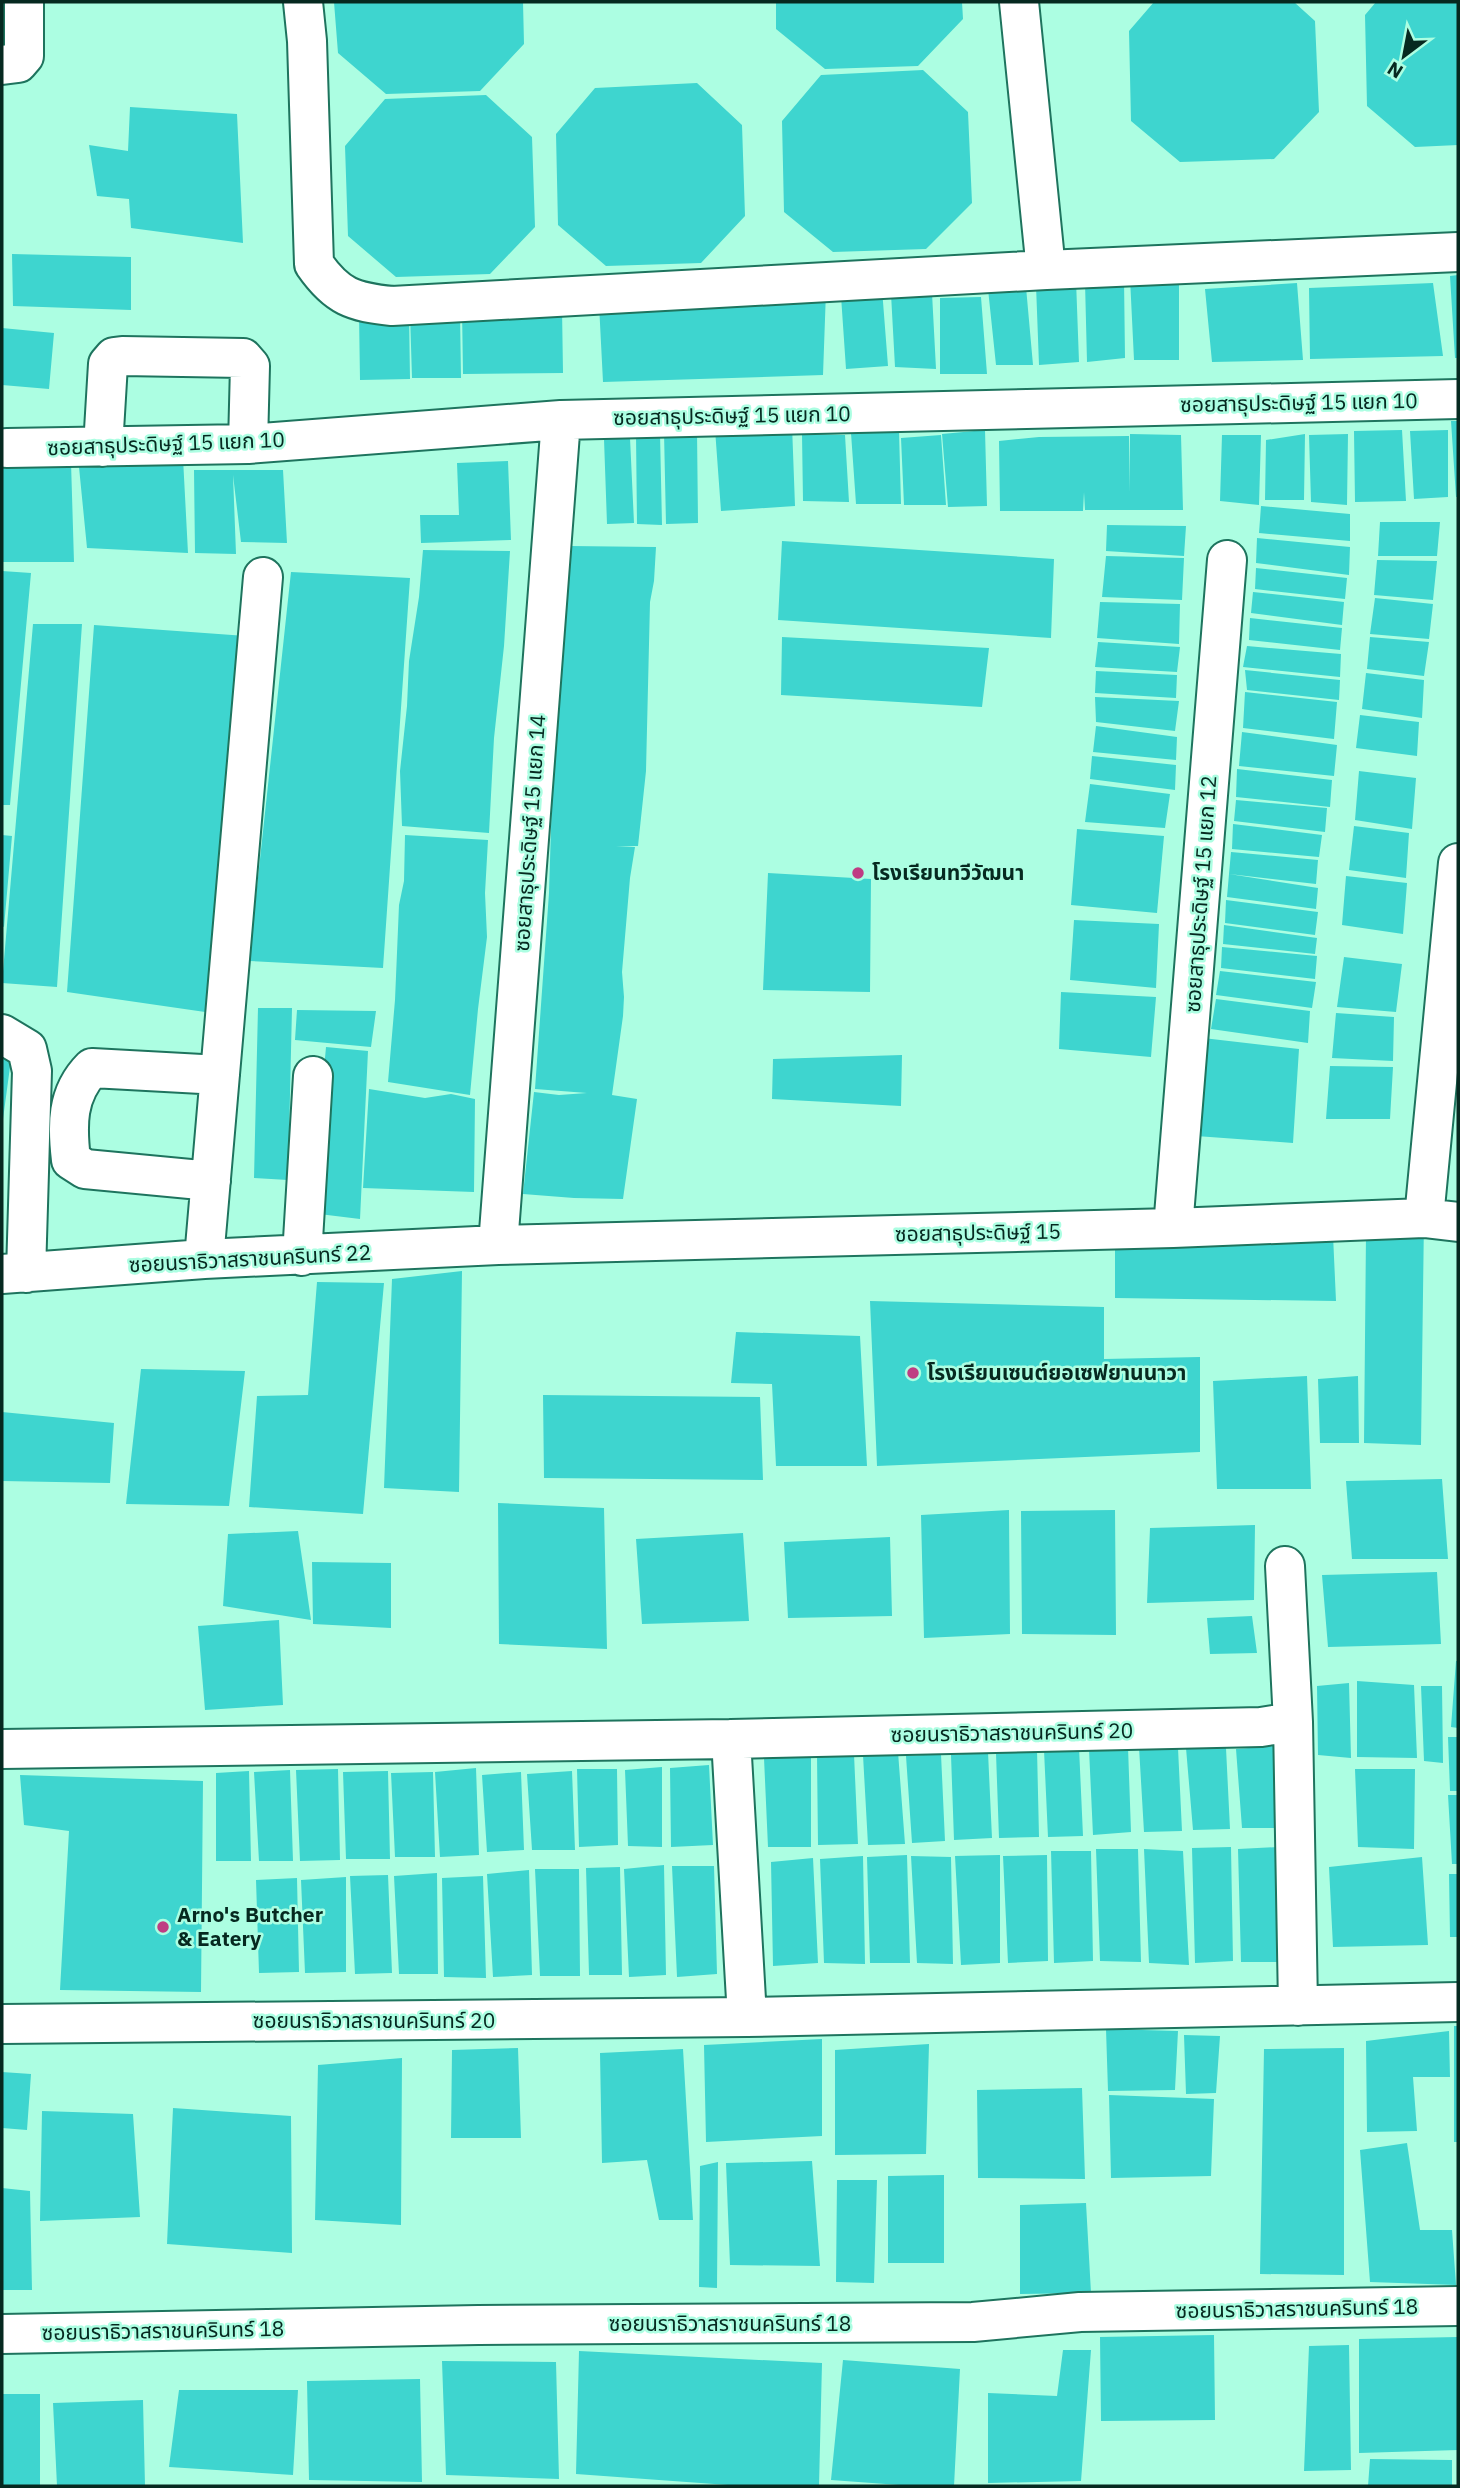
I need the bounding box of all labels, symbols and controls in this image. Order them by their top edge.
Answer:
north arrow [1369,21,1439,91]
text: N [1383,57,1407,84]
street label: ซอยสาธุประดิษฐ์ 15 แยก 10 [1180,386,1418,418]
street label: ซอยสาธุประดิษฐ์ 15 แยก 10 [613,399,851,431]
street label: ซอยสาธุประดิษฐ์ 15 แยก 10 [47,425,285,461]
street label: ซอยสาธุประดิษฐ์ 15 แยก 14 [507,713,551,952]
street label: ซอยสาธุประดิษฐ์ 15 แยก 12 [1178,774,1222,1013]
place label: โรงเรียนทวีวัฒนา [872,858,1024,886]
marker: โรงเรียนทวีวัฒนา [850,865,866,881]
street label: ซอยสาธุประดิษฐ์ 15 [895,1217,1061,1247]
street label: ซอยนราธิวาสราชนครินทร์ 22 [128,1238,372,1278]
place label: โรงเรียนเซนต์ยอเซฟยานนาวา [927,1358,1186,1386]
marker: โรงเรียนเซนต์ยอเซฟยานนาวา [905,1365,921,1381]
street label: ซอยนราธิวาสราชนครินทร์ 20 [890,1716,1133,1748]
place label: Arno's Butcher & Eatery [177,1900,324,1952]
marker: Arno's Butcher & Eatery [155,1919,171,1935]
street label: ซอยนราธิวาสราชนครินทร์ 20 [253,2006,495,2034]
street label: ซอยนราธิวาสราชนครินทร์ 18 [1175,2292,1418,2324]
street label: ซอยนราธิวาสราชนครินทร์ 18 [609,2309,851,2337]
street label: ซอยนราธิวาสราชนครินทร์ 18 [41,2314,284,2346]

